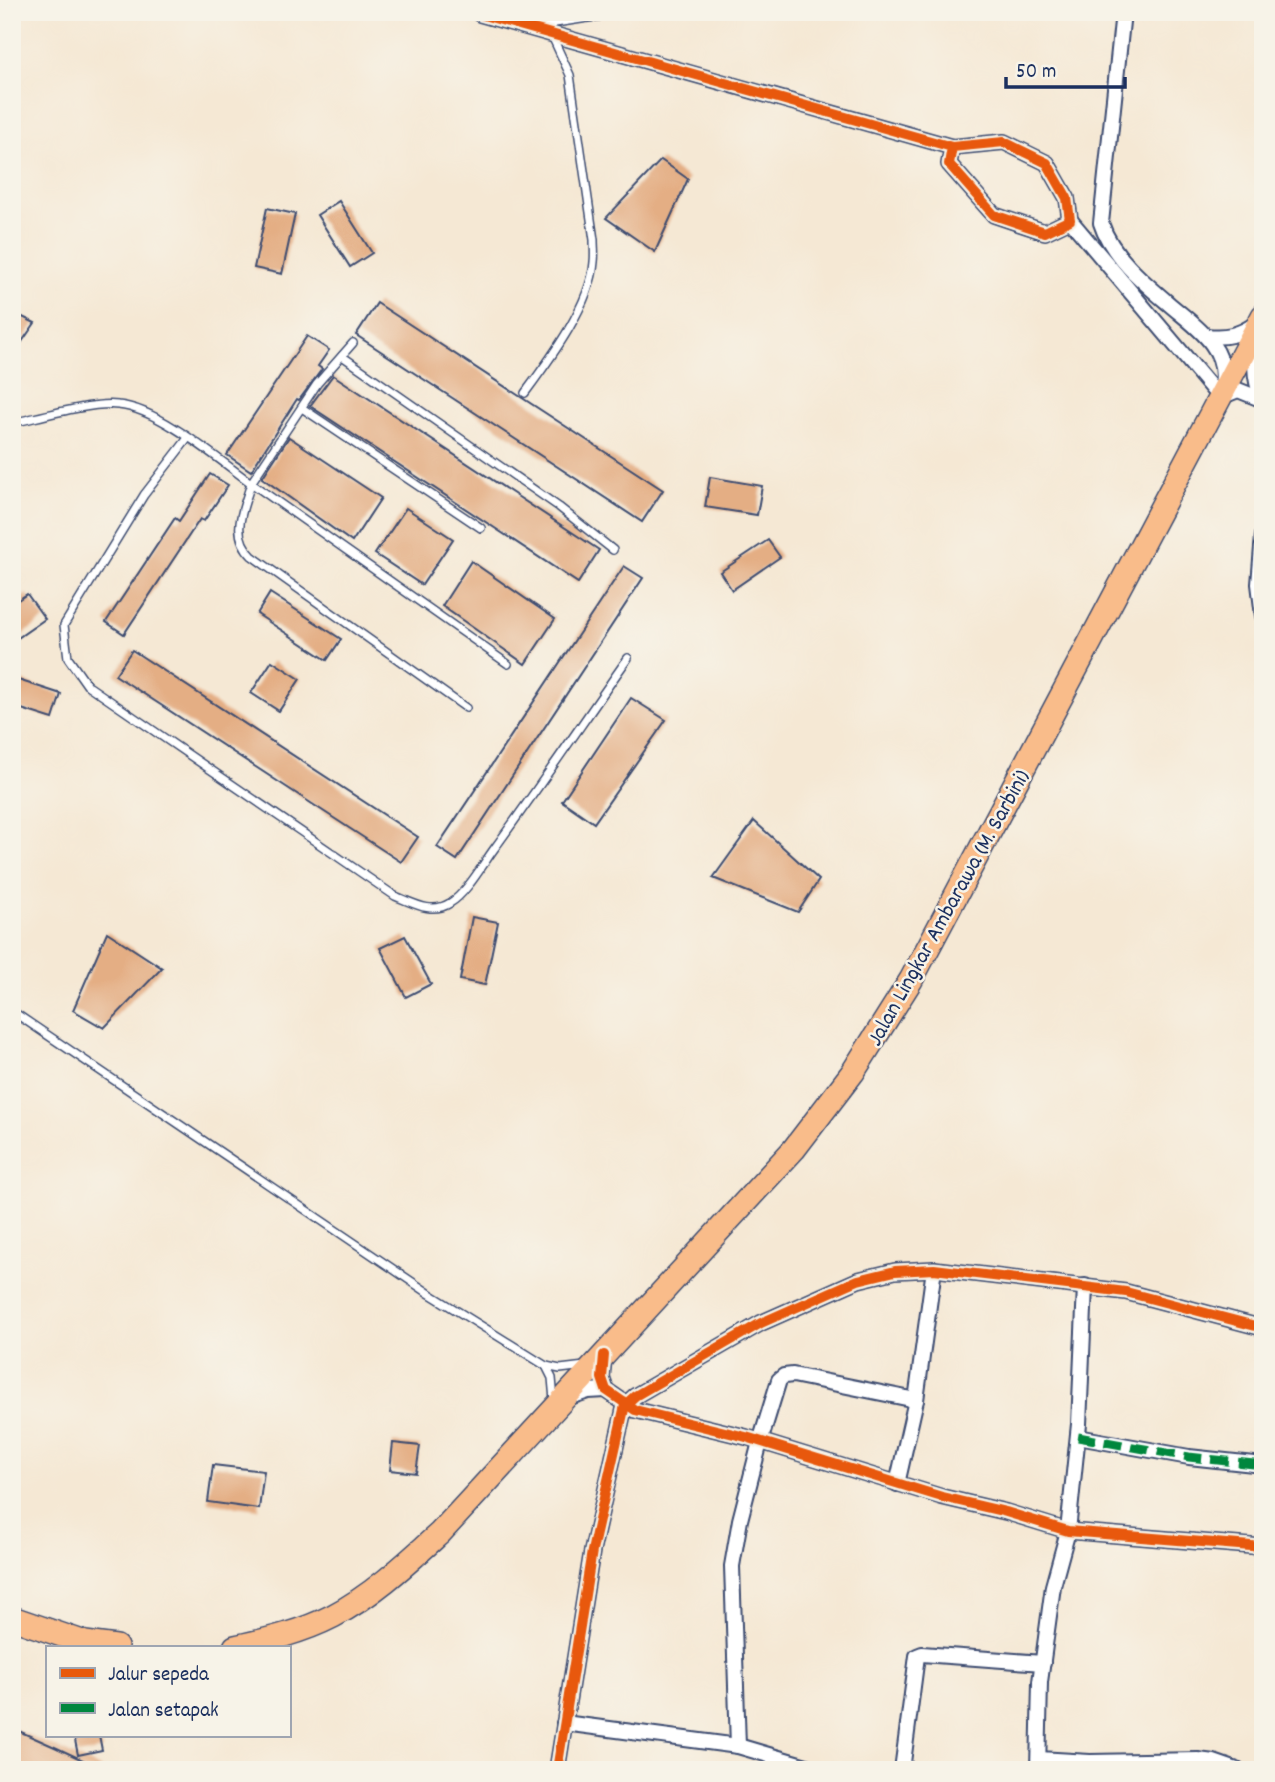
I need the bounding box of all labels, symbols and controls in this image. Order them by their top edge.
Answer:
scale bar [1006,46,1124,90]
text: 50 m [1016,58,1056,88]
street label: Jalan Lingkar Ambarawa (M. Sarbini) [860,764,1040,1053]
legend [46,1646,290,1736]
text: Jalur sepeda [108,1661,210,1691]
text: Jalan setapak [108,1697,219,1727]

